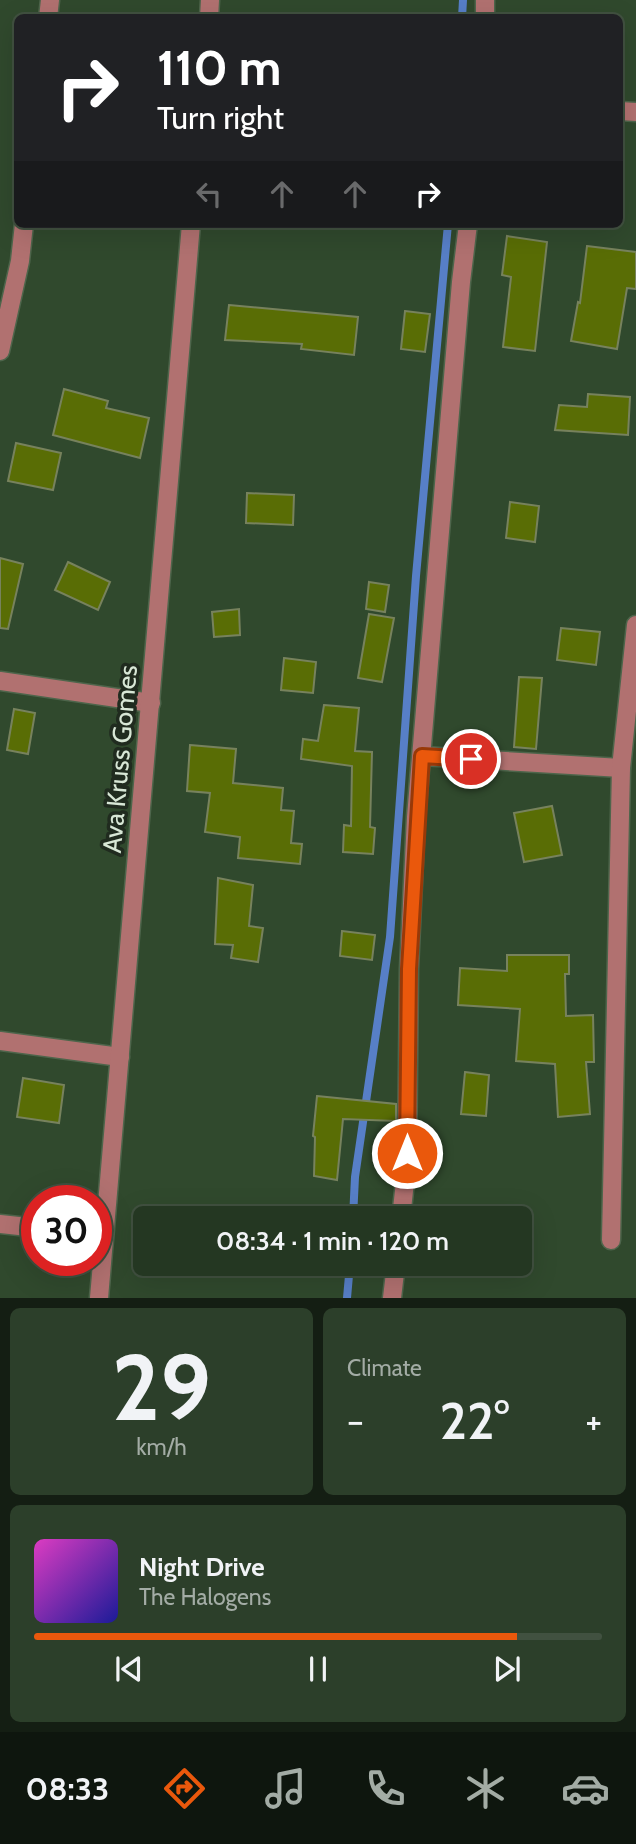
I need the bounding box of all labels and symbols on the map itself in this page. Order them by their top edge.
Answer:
street label: Ava Kruss Gomes [96,663,144,854]
pin [441,729,501,789]
position arrow [370,1116,444,1190]
speed limit sign: 30 [21,1185,112,1276]

